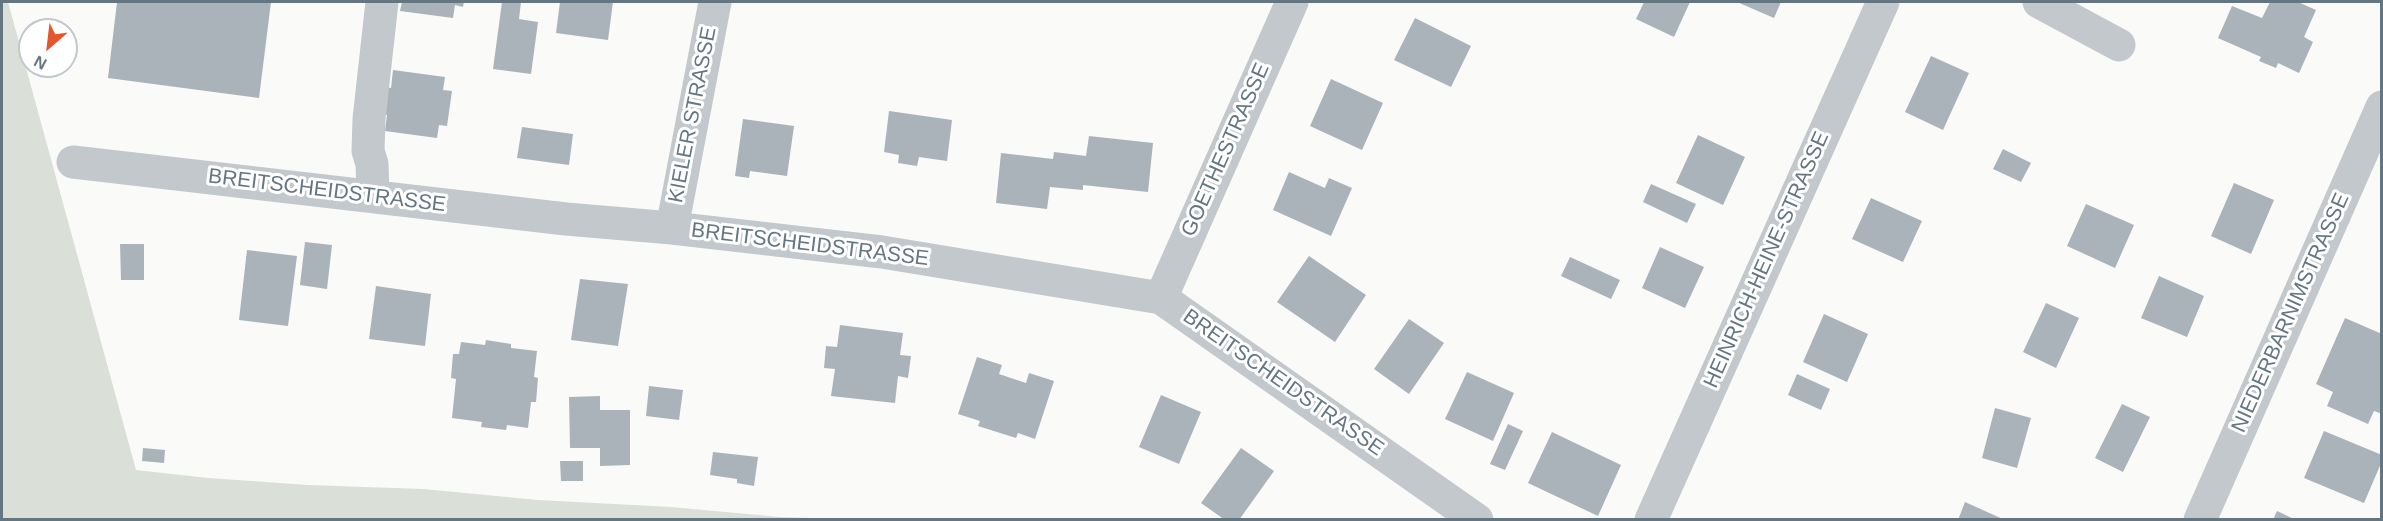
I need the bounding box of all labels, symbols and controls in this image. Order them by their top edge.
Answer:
north arrow [18,18,78,78]
street label: KIELER STRASSE [664,25,722,205]
text: N [31,52,49,73]
street label: GOETHESTRASSE [1177,60,1275,240]
street label: HEINRICH-HEINE-STRASSE [1699,128,1835,392]
street label: BREITSCHEIDSTRASSE [207,164,447,218]
street label: NIEDERBARNIMSTRASSE [2227,190,2355,436]
street label: BREITSCHEIDSTRASSE [690,218,930,272]
street label: BREITSCHEIDSTRASSE [1178,304,1388,462]

